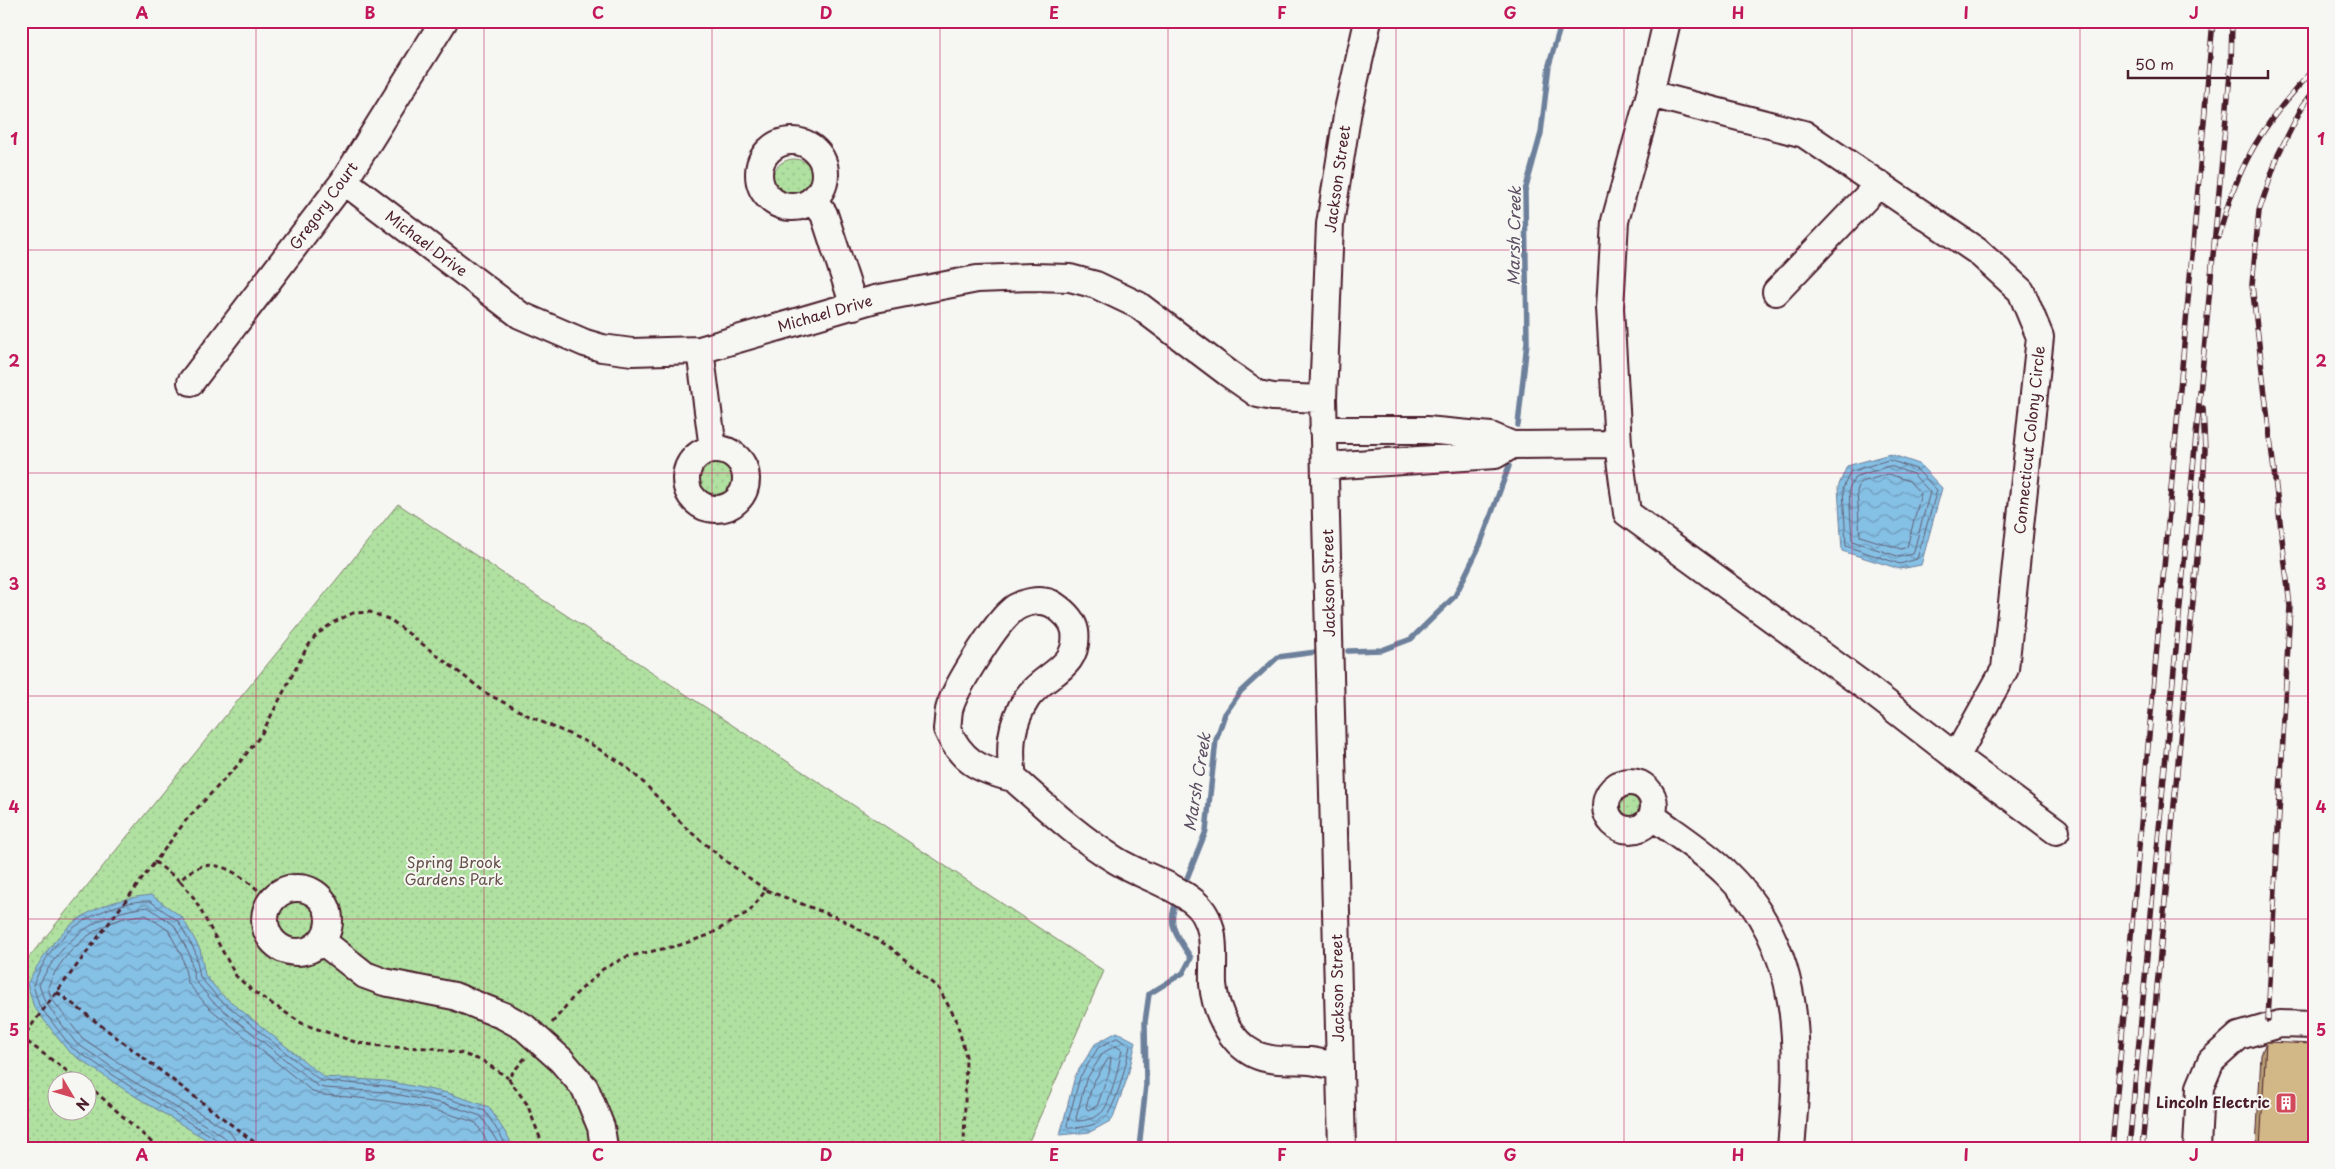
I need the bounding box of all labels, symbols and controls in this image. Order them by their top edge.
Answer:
text: A [136,0,149,24]
text: B [365,0,376,24]
text: C [592,0,604,24]
text: D [820,0,832,24]
text: E [1049,0,1059,24]
text: F [1277,0,1287,24]
text: G [1503,0,1517,24]
text: H [1732,0,1744,24]
text: I [1963,0,1969,24]
text: J [2189,0,2199,24]
scale bar [2128,48,2268,80]
text: 50 m [2135,52,2174,75]
street label: Jackson Street [1318,124,1355,234]
text: 1 [10,126,18,150]
text: 1 [2317,126,2325,150]
street label: Gregory Court [283,156,363,254]
water label: Marsh Creek [1500,185,1526,286]
street label: Michael Drive [381,204,473,281]
street label: Michael Drive [774,288,875,337]
street label: Connecticut Colony Circle [2007,344,2050,535]
text: 2 [8,348,20,372]
text: 2 [2315,348,2327,372]
street label: Jackson Street [1315,529,1340,637]
text: 3 [9,571,19,595]
text: 3 [2316,571,2326,595]
water label: Marsh Creek [1176,730,1216,833]
text: 4 [9,794,20,818]
text: 4 [2316,794,2327,818]
park label: Spring Brook Gardens Park [405,850,504,890]
street label: Jackson Street [1324,934,1349,1042]
text: 5 [9,1017,19,1041]
text: 5 [2316,1017,2326,1041]
north arrow [48,1072,98,1122]
place label: Lincoln Electric [2156,1090,2270,1113]
building icon: Lincoln Electric [2274,1091,2298,1115]
text: N [71,1093,94,1115]
text: A [136,1142,149,1166]
text: B [365,1142,376,1166]
text: C [592,1142,604,1166]
text: D [820,1142,832,1166]
text: E [1049,1142,1059,1166]
text: F [1277,1142,1287,1166]
text: G [1503,1142,1517,1166]
text: H [1732,1142,1744,1166]
text: I [1963,1142,1969,1166]
text: J [2189,1142,2199,1166]

